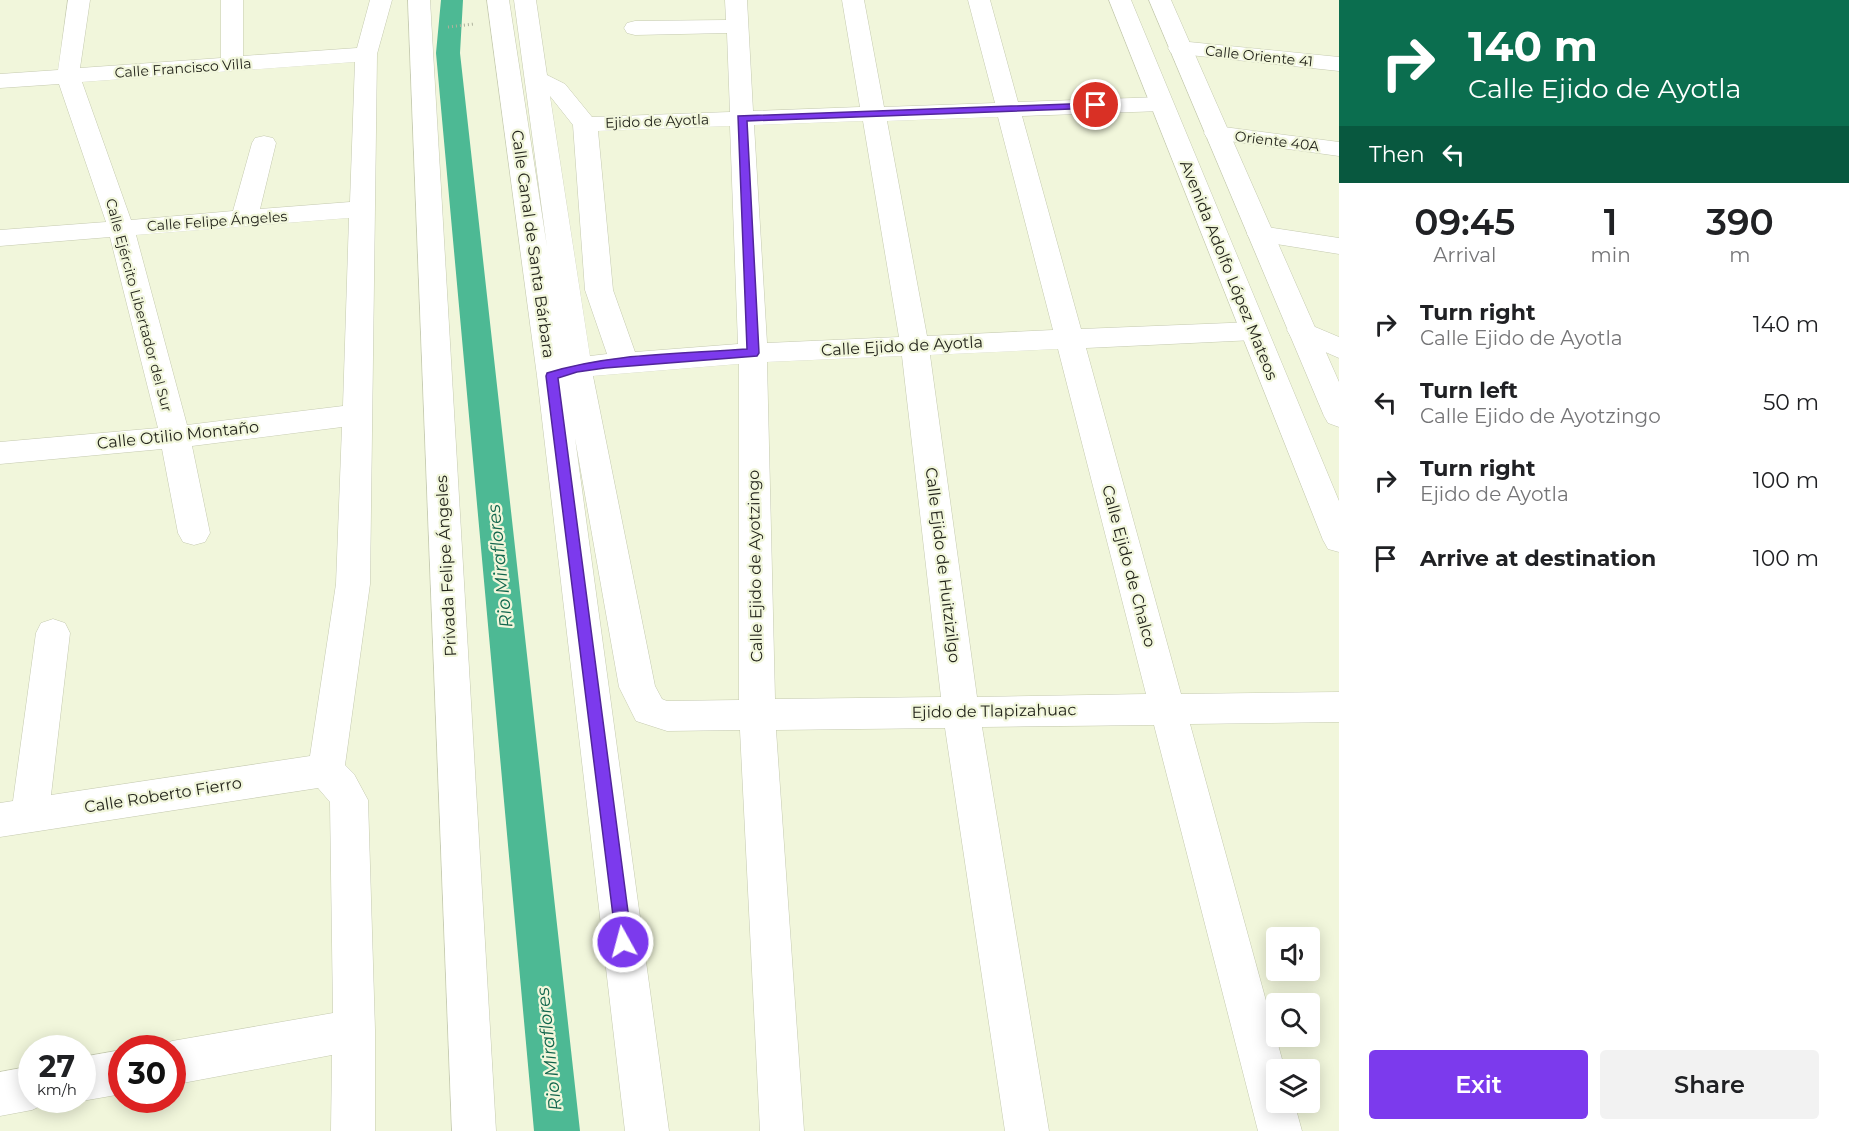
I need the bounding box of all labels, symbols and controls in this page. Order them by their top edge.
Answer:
text: 140 m [1468,20,1598,72]
icon: right [1369,24,1447,102]
street label: Calle Oriente 41 [1204,41,1314,71]
street label: Calle Francisco Villa [114,54,252,82]
text: Calle Ejido de Ayotla [1468,72,1742,105]
pin [1070,79,1121,130]
icon: arrive [1079,88,1112,121]
street label: Ejido de Ayotla [605,110,709,132]
street label: Oriente 40A [1234,127,1321,155]
street label: Calle Canal de Santa Bárbara [508,129,558,359]
icon: left [1437,138,1470,171]
text: Then [1369,141,1425,168]
street label: Avenida Adolfo López Mateos [1176,157,1282,383]
street label: Calle Ejército Libertador del Sur [102,196,176,414]
text: 09:45 [1414,200,1515,244]
text: 1 [1604,200,1617,244]
text: 390 [1706,200,1774,244]
street label: Calle Felipe Ángeles [146,207,288,235]
text: Arrival [1433,243,1496,267]
text: min [1591,243,1631,267]
text: m [1729,243,1750,267]
text: Turn right [1420,299,1535,326]
icon: right [1369,308,1402,341]
text: 140 m [1753,311,1819,338]
text: Calle Ejido de Ayotla [1420,326,1623,350]
street label: Calle Ejido de Ayotla [821,332,983,360]
text: Turn left [1420,377,1518,404]
icon: left [1369,386,1402,419]
text: 50 m [1763,389,1819,416]
text: Calle Ejido de Ayotzingo [1420,404,1661,428]
street label: Calle Otilio Montaño [96,417,260,453]
text: Turn right [1420,455,1535,482]
icon: right [1369,464,1402,497]
street label: Calle Ejido de Huitzizilgo [922,466,964,664]
text: 100 m [1753,467,1819,494]
street label: Calle Ejido de Ayotzingo [744,470,766,662]
street label: Privada Felipe Ángeles [432,475,460,657]
text: Ejido de Ayotla [1420,482,1569,506]
street label: Calle Ejido de Chalco [1098,483,1160,649]
water label: Rio Miraflores [483,503,517,629]
icon: arrive [1369,542,1402,575]
text: Arrive at destination [1420,545,1656,572]
text: 100 m [1753,545,1819,572]
street label: Ejido de Tlapizahuac [911,700,1077,722]
street label: Calle Roberto Fierro [83,773,243,817]
position arrow [591,910,655,974]
map controls [1266,927,1320,1113]
button: sound [1266,927,1320,981]
water label: Rio Miraflores [532,986,566,1112]
button: search [1266,993,1320,1047]
speed limit sign: 30 [108,1035,186,1113]
text: 27 [39,1048,75,1085]
button: Exit [1369,1050,1588,1119]
button: Share [1600,1050,1819,1119]
button: layers [1266,1059,1320,1113]
text: km/h [37,1080,77,1099]

